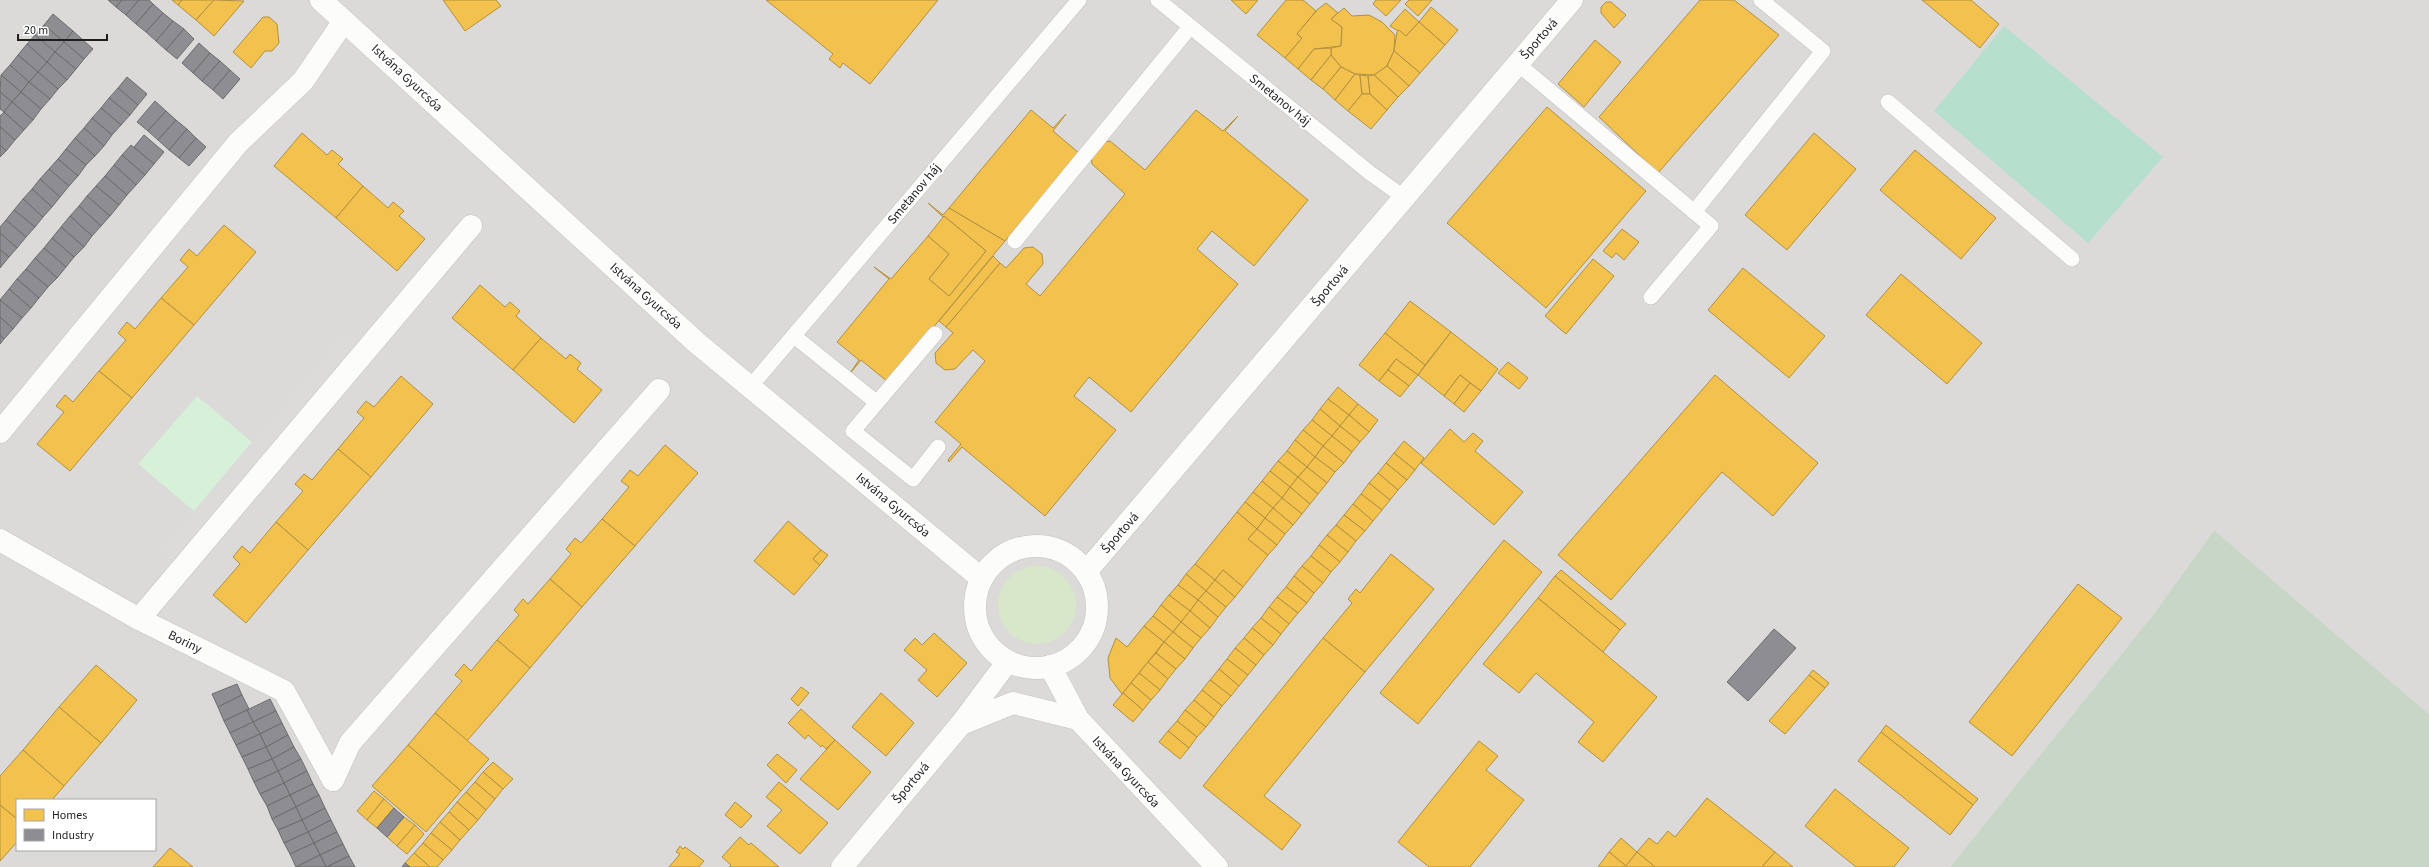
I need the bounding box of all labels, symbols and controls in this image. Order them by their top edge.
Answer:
street label: Športová [1516,14,1562,64]
scale bar [18,16,107,42]
text: 20 m [24,22,48,39]
street label: Istvána Gyurcsóa [367,40,447,116]
street label: Smetanov háj [1245,70,1315,130]
street label: Smetanov háj [883,160,945,228]
street label: Istvána Gyurcsóa [606,259,686,333]
street label: Športová [1307,261,1353,311]
street label: Istvána Gyurcsóa [852,469,934,541]
street label: Športová [1097,508,1143,558]
street label: Boriny [165,626,205,658]
street label: Istvána Gyurcsóa [1088,732,1164,812]
street label: Športová [888,758,934,808]
legend [16,799,156,851]
text: Homes [52,807,87,824]
text: Industry [52,827,94,844]

